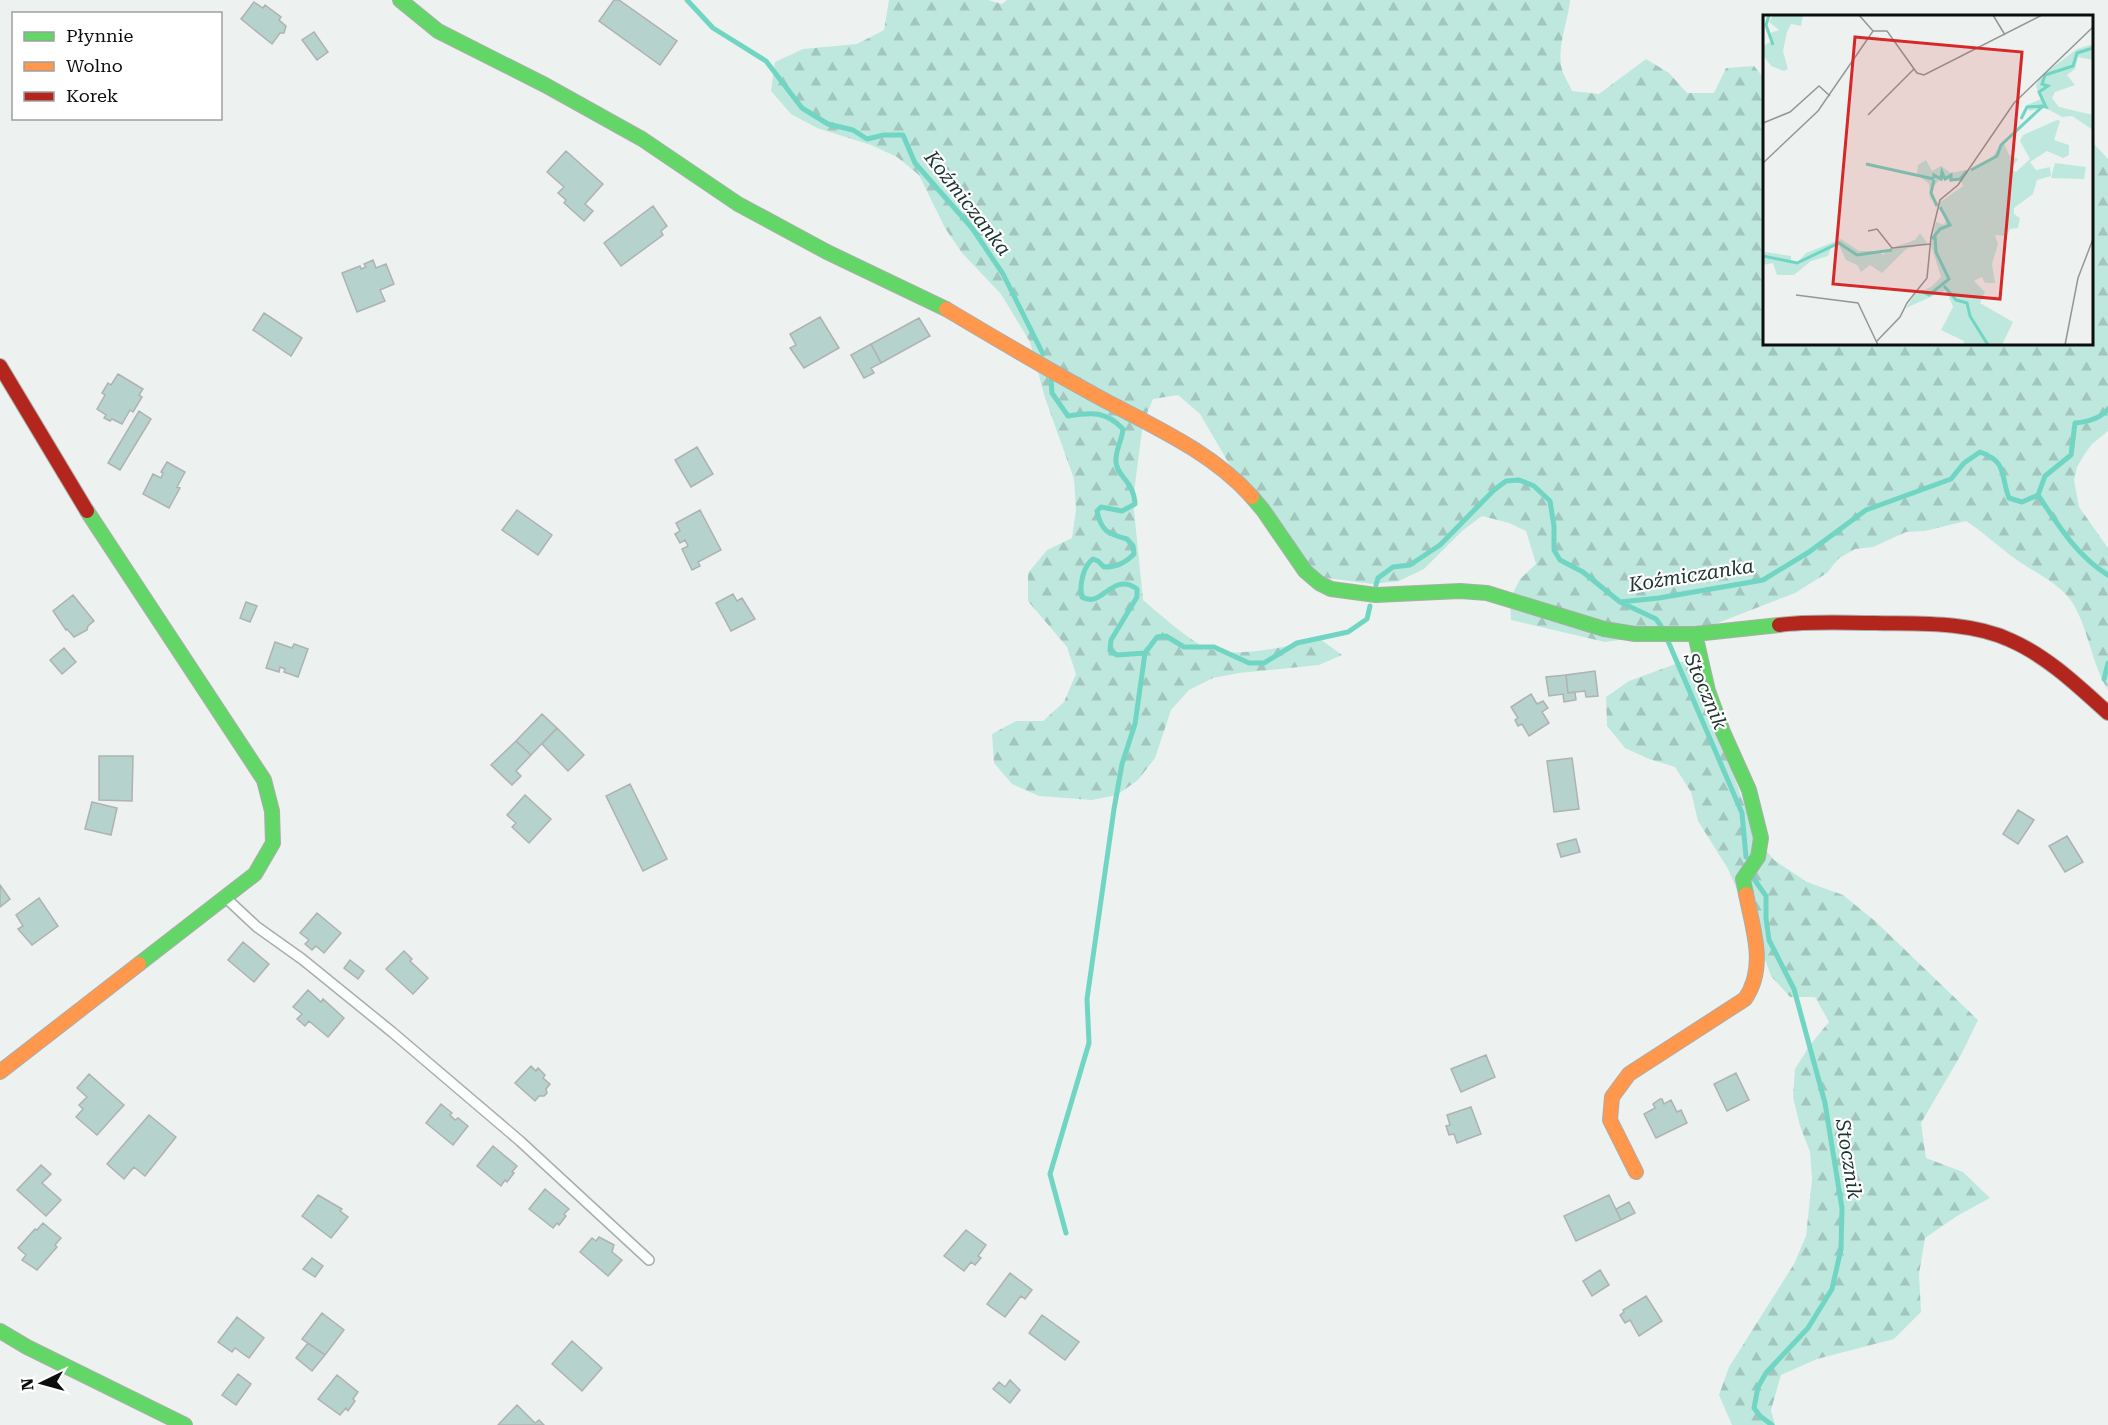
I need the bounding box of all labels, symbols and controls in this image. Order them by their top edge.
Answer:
legend [12,12,222,120]
inset map [1763,15,2093,345]
text: Płynnie [66,25,133,46]
text: Wolno [66,55,123,76]
text: Korek [66,85,118,106]
water label: Koźmiczanka [919,145,1016,260]
water label: Koźmiczanka [1626,553,1755,597]
water label: Stocznik [1679,648,1733,733]
water label: Stocznik [1831,1116,1867,1201]
north arrow [12,1353,72,1413]
text: N [18,1377,38,1391]

